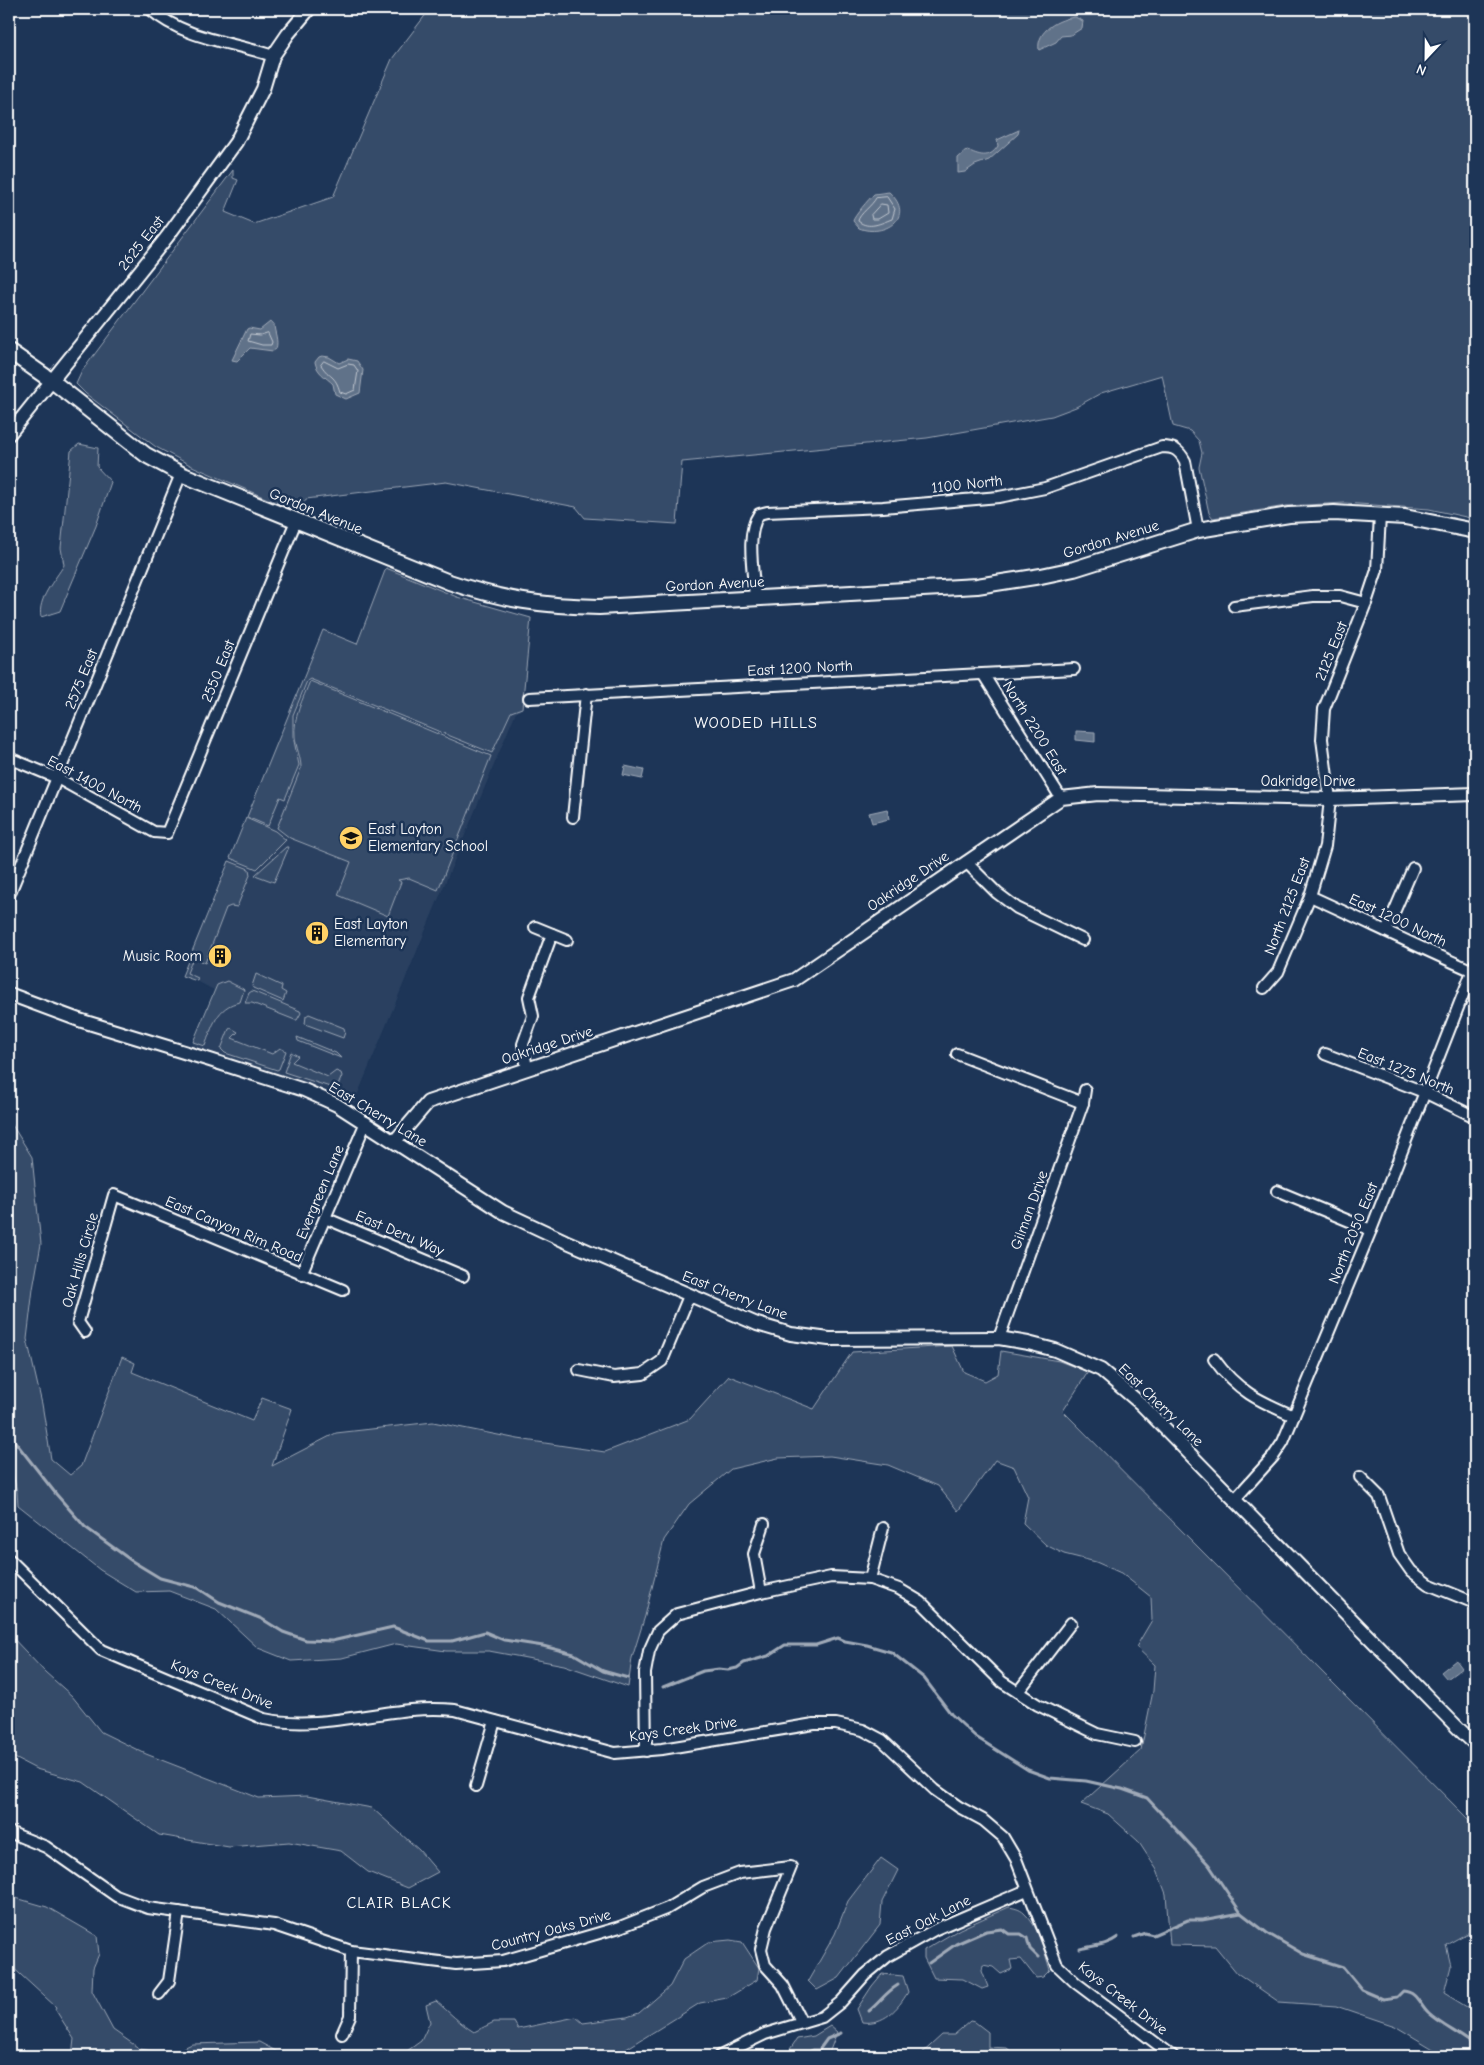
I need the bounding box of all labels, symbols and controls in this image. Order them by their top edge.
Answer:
north arrow [1402,32,1452,82]
text: N [1414,60,1429,79]
street label: 2625 East [114,212,168,274]
street label: 1100 North [931,471,1003,497]
street label: Gordon Avenue [267,484,366,538]
street label: Gordon Avenue [1061,516,1161,562]
street label: Gordon Avenue [665,572,765,596]
street label: 2125 East [1311,618,1351,683]
street label: 2550 East [197,637,239,705]
street label: 2575 East [61,646,102,712]
street label: East 1200 North [747,656,853,680]
street label: North 2200 East [999,678,1071,779]
district label: WOODED HILLS [694,714,818,732]
street label: East 1400 North [44,751,146,817]
street label: Oakridge Drive [1261,772,1356,790]
place label: East Layton Elementary School [368,820,488,855]
school or university icon: East Layton Elementary School [338,825,364,851]
street label: Oakridge Drive [864,847,953,915]
street label: North 2125 East [1260,854,1314,957]
street label: East 1200 North [1346,890,1450,950]
place label: East Layton Elementary [334,915,408,950]
building icon: East Layton Elementary [304,920,330,946]
building icon: Music Room [207,943,233,969]
place label: Music Room [123,947,202,965]
street label: Oakridge Drive [499,1022,595,1068]
street label: East 1275 North [1355,1043,1457,1099]
street label: East Cherry Lane [326,1078,431,1151]
street label: Evergreen Lane [292,1142,348,1242]
street label: Gilman Drive [1006,1167,1052,1252]
street label: North 2050 East [1324,1179,1382,1286]
street label: East Canyon Rim Road [163,1192,305,1266]
street label: East Deru Way [353,1206,447,1260]
street label: Oak Hills Circle [58,1210,102,1310]
street label: East Cherry Lane [680,1267,791,1324]
street label: East Cherry Lane [1115,1360,1208,1451]
street label: Kays Creek Drive [168,1655,276,1713]
street label: Kays Creek Drive [628,1712,738,1745]
street label: East Oak Lane [883,1891,974,1949]
district label: CLAIR BLACK [346,1894,452,1912]
street label: Country Oaks Drive [489,1905,613,1955]
street label: Kays Creek Drive [1075,1957,1172,2039]

